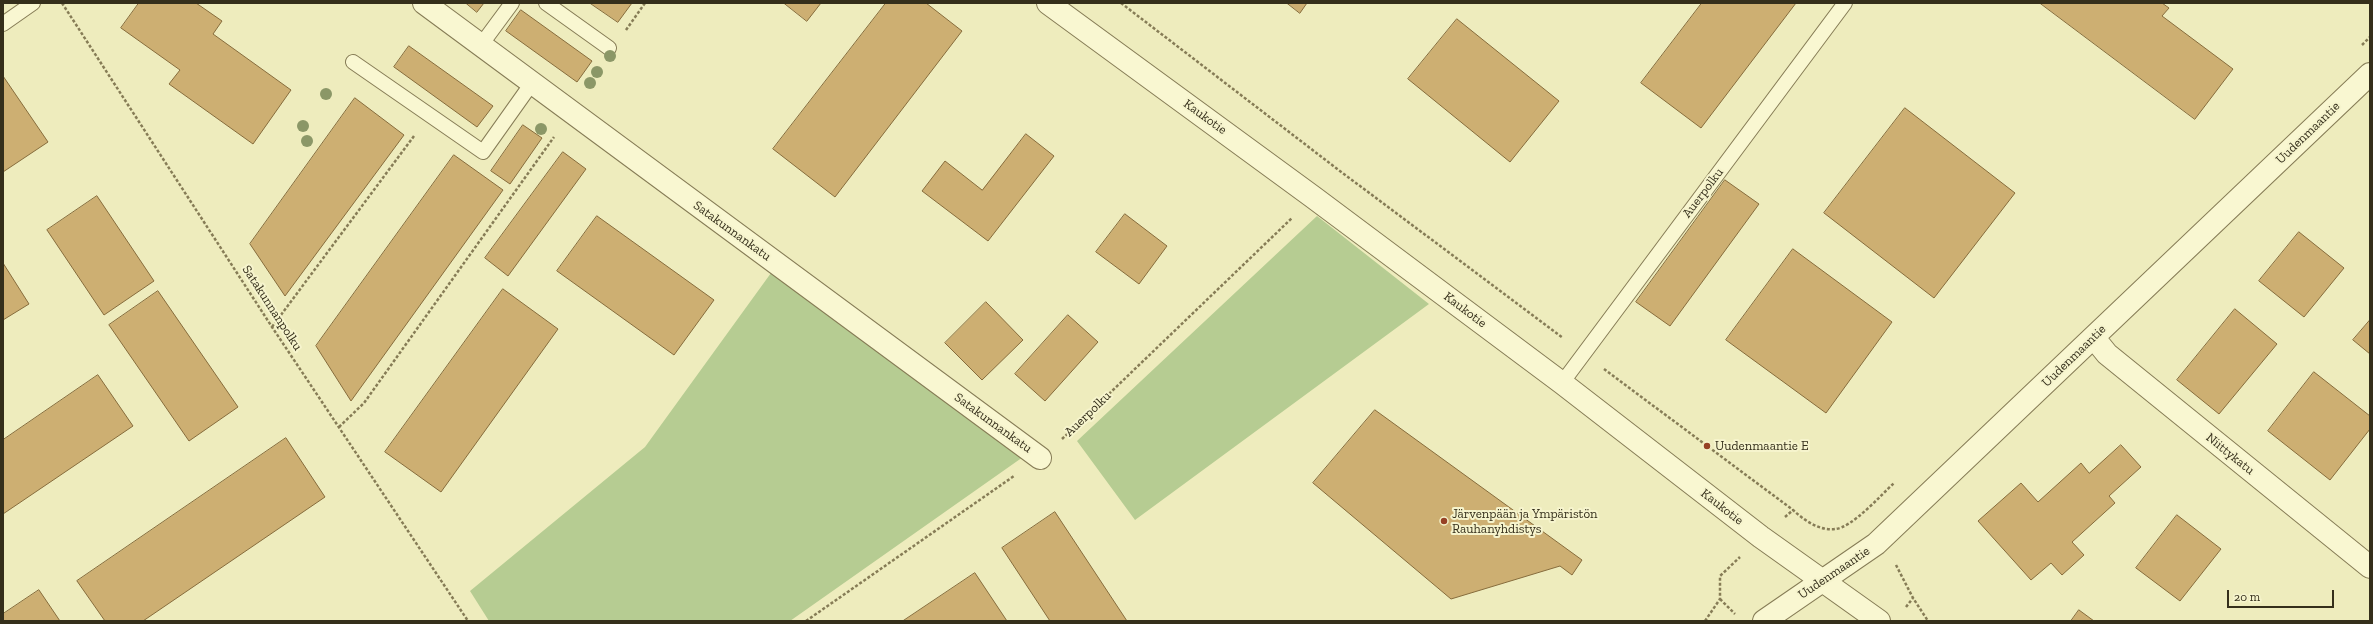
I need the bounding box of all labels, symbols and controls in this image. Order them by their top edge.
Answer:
street label: Kaukotie [1180,96,1230,138]
street label: Uudenmaantie [2273,99,2343,167]
street label: Auerpolku [1679,165,1727,221]
street label: Satakunnankatu [690,198,774,264]
street label: Satakunnanpolku [239,263,305,353]
street label: Kaukotie [1440,289,1490,331]
street label: Uudenmaantie [2039,322,2109,390]
street label: Auerpolku [1062,388,1114,440]
street label: Satakunnankatu [951,390,1035,456]
street label: Niittykatu [2203,430,2257,478]
place label: Uudenmaantie E [1715,438,1809,454]
marker: Uudenmaantie E [1702,441,1712,451]
street label: Kaukotie [1698,486,1746,528]
place label: Järvenpään ja Ympäristön Rauhanyhdistys [1452,506,1598,537]
marker: Järvenpään ja Ympäristön Rauhanyhdistys [1439,516,1449,526]
street label: Uudenmaantie [1795,543,1873,603]
scale bar [2229,582,2336,608]
text: 20 m [2234,590,2260,604]

